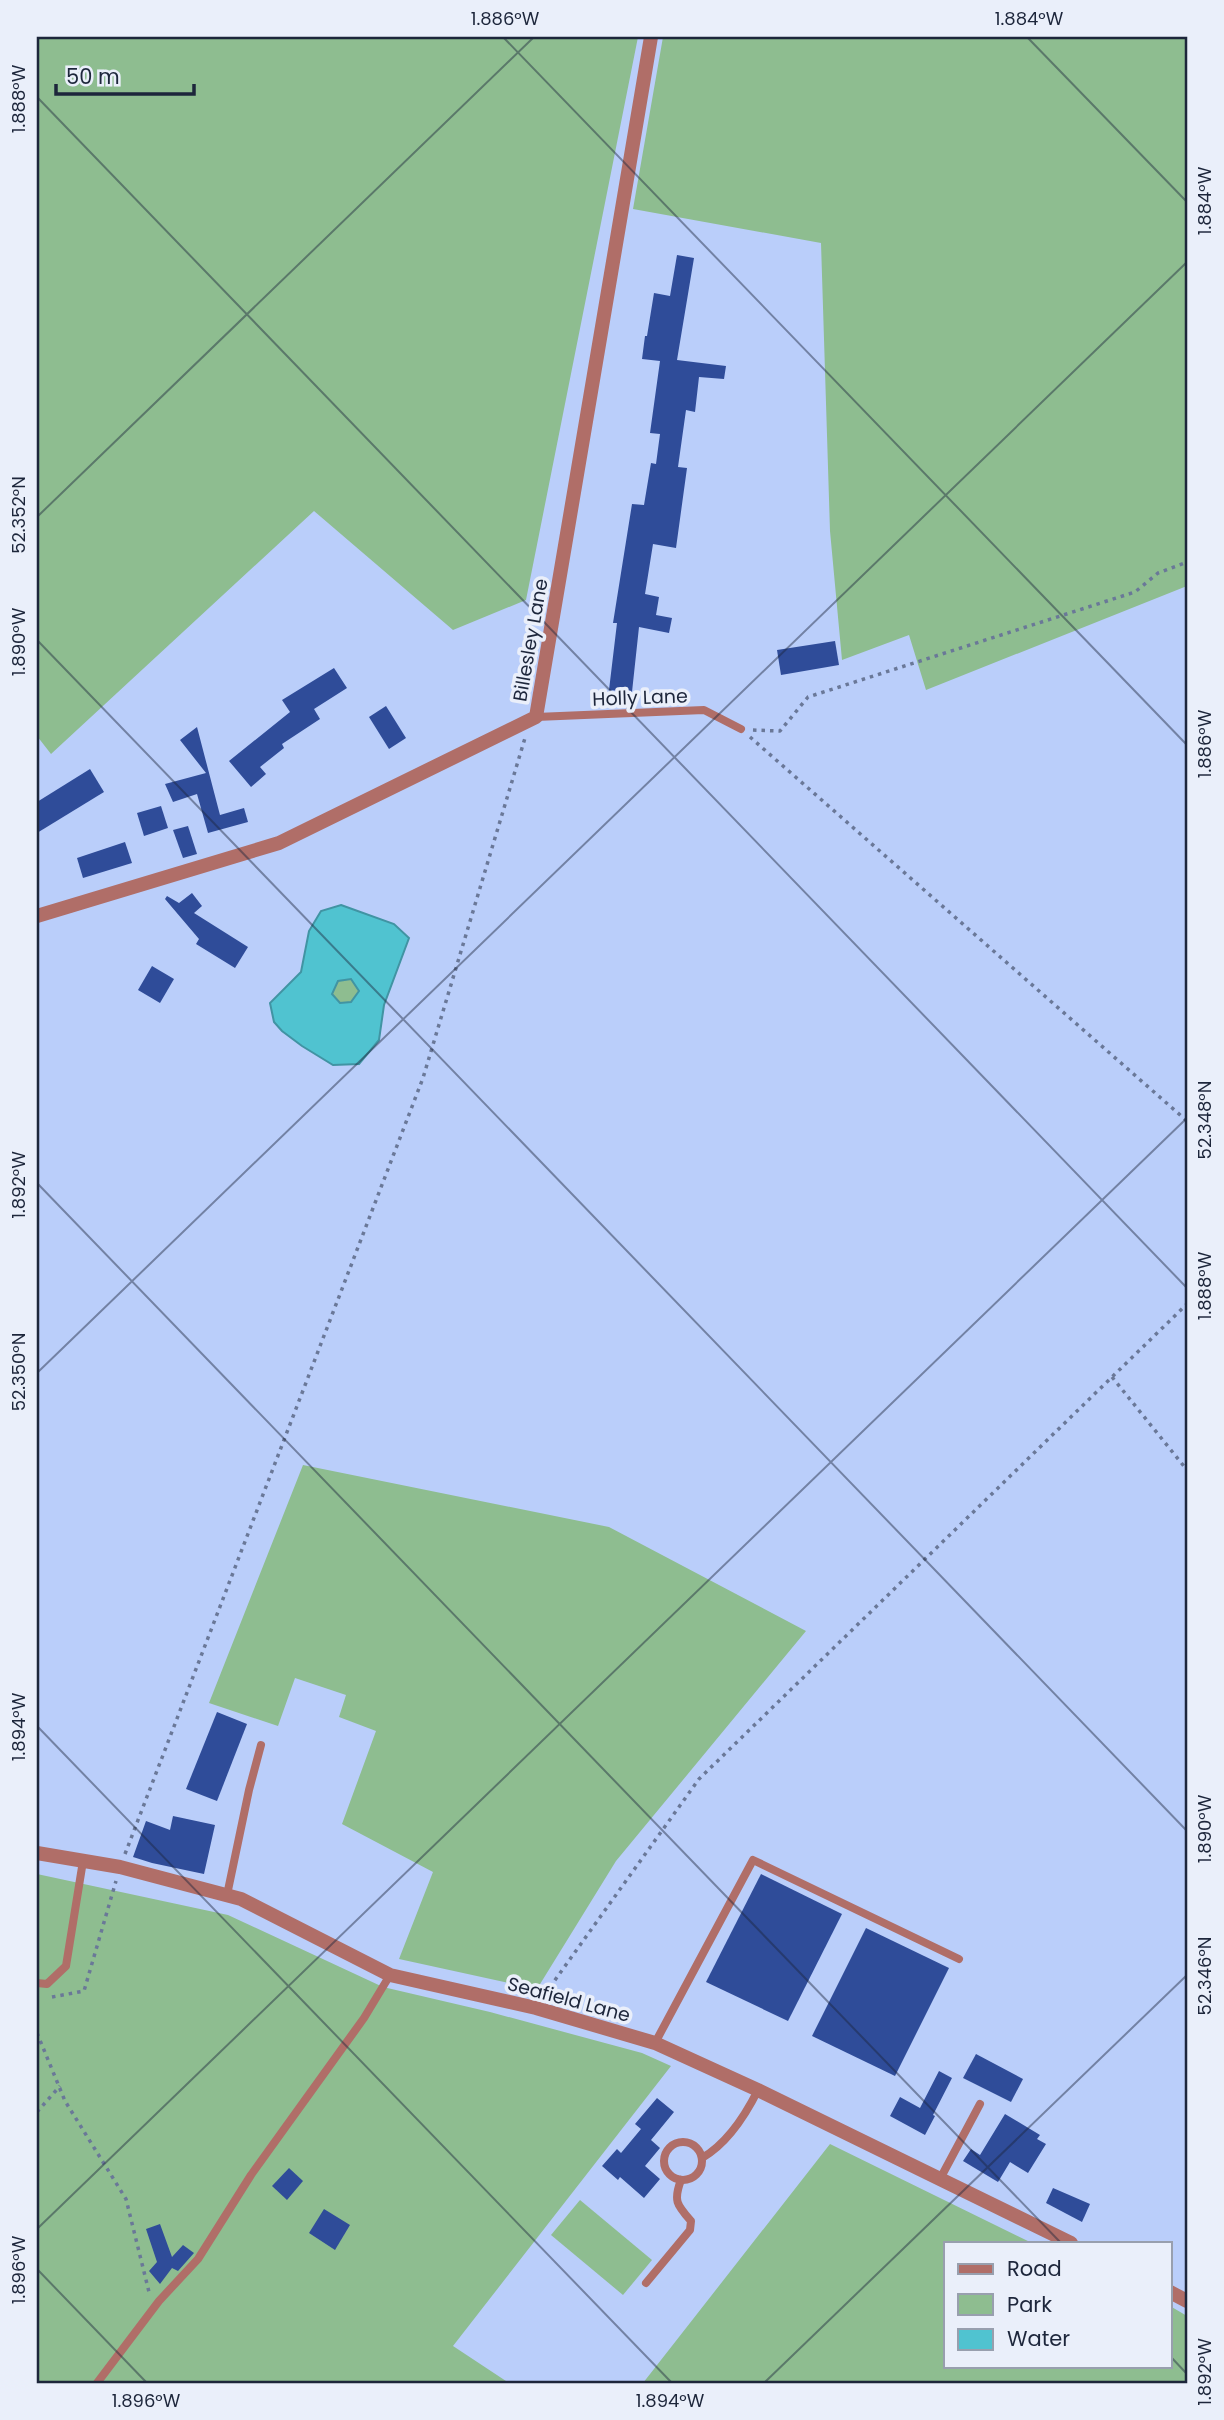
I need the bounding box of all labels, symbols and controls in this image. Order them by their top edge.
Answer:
text: 1.886°W [471,6,540,31]
text: 1.884°W [995,6,1064,31]
scale bar [56,52,194,96]
text: 50 m [66,62,120,91]
text: 1.888°W [6,64,31,133]
text: 1.884°W [1192,166,1217,235]
text: 52.352°N [6,476,31,554]
street label: Billesley Lane [506,576,555,704]
text: 1.890°W [6,607,31,676]
street label: Holly Lane [592,682,688,713]
text: 1.886°W [1192,709,1217,778]
text: 52.348°N [1192,1081,1217,1159]
text: 1.892°W [6,1151,31,1219]
text: 1.888°W [1192,1251,1217,1320]
text: 52.350°N [6,1333,31,1411]
text: 1.894°W [6,1692,31,1761]
text: 1.890°W [1192,1794,1217,1863]
text: 52.346°N [1192,1937,1217,2015]
street label: Seafield Lane [504,1970,633,2029]
text: 1.896°W [6,2235,31,2304]
legend [944,2242,1172,2368]
text: Road [1007,2254,1062,2283]
text: Park [1007,2290,1052,2319]
text: Water [1007,2324,1070,2353]
text: 1.892°W [1192,2338,1217,2406]
text: 1.896°W [112,2388,181,2413]
text: 1.894°W [636,2388,705,2413]

